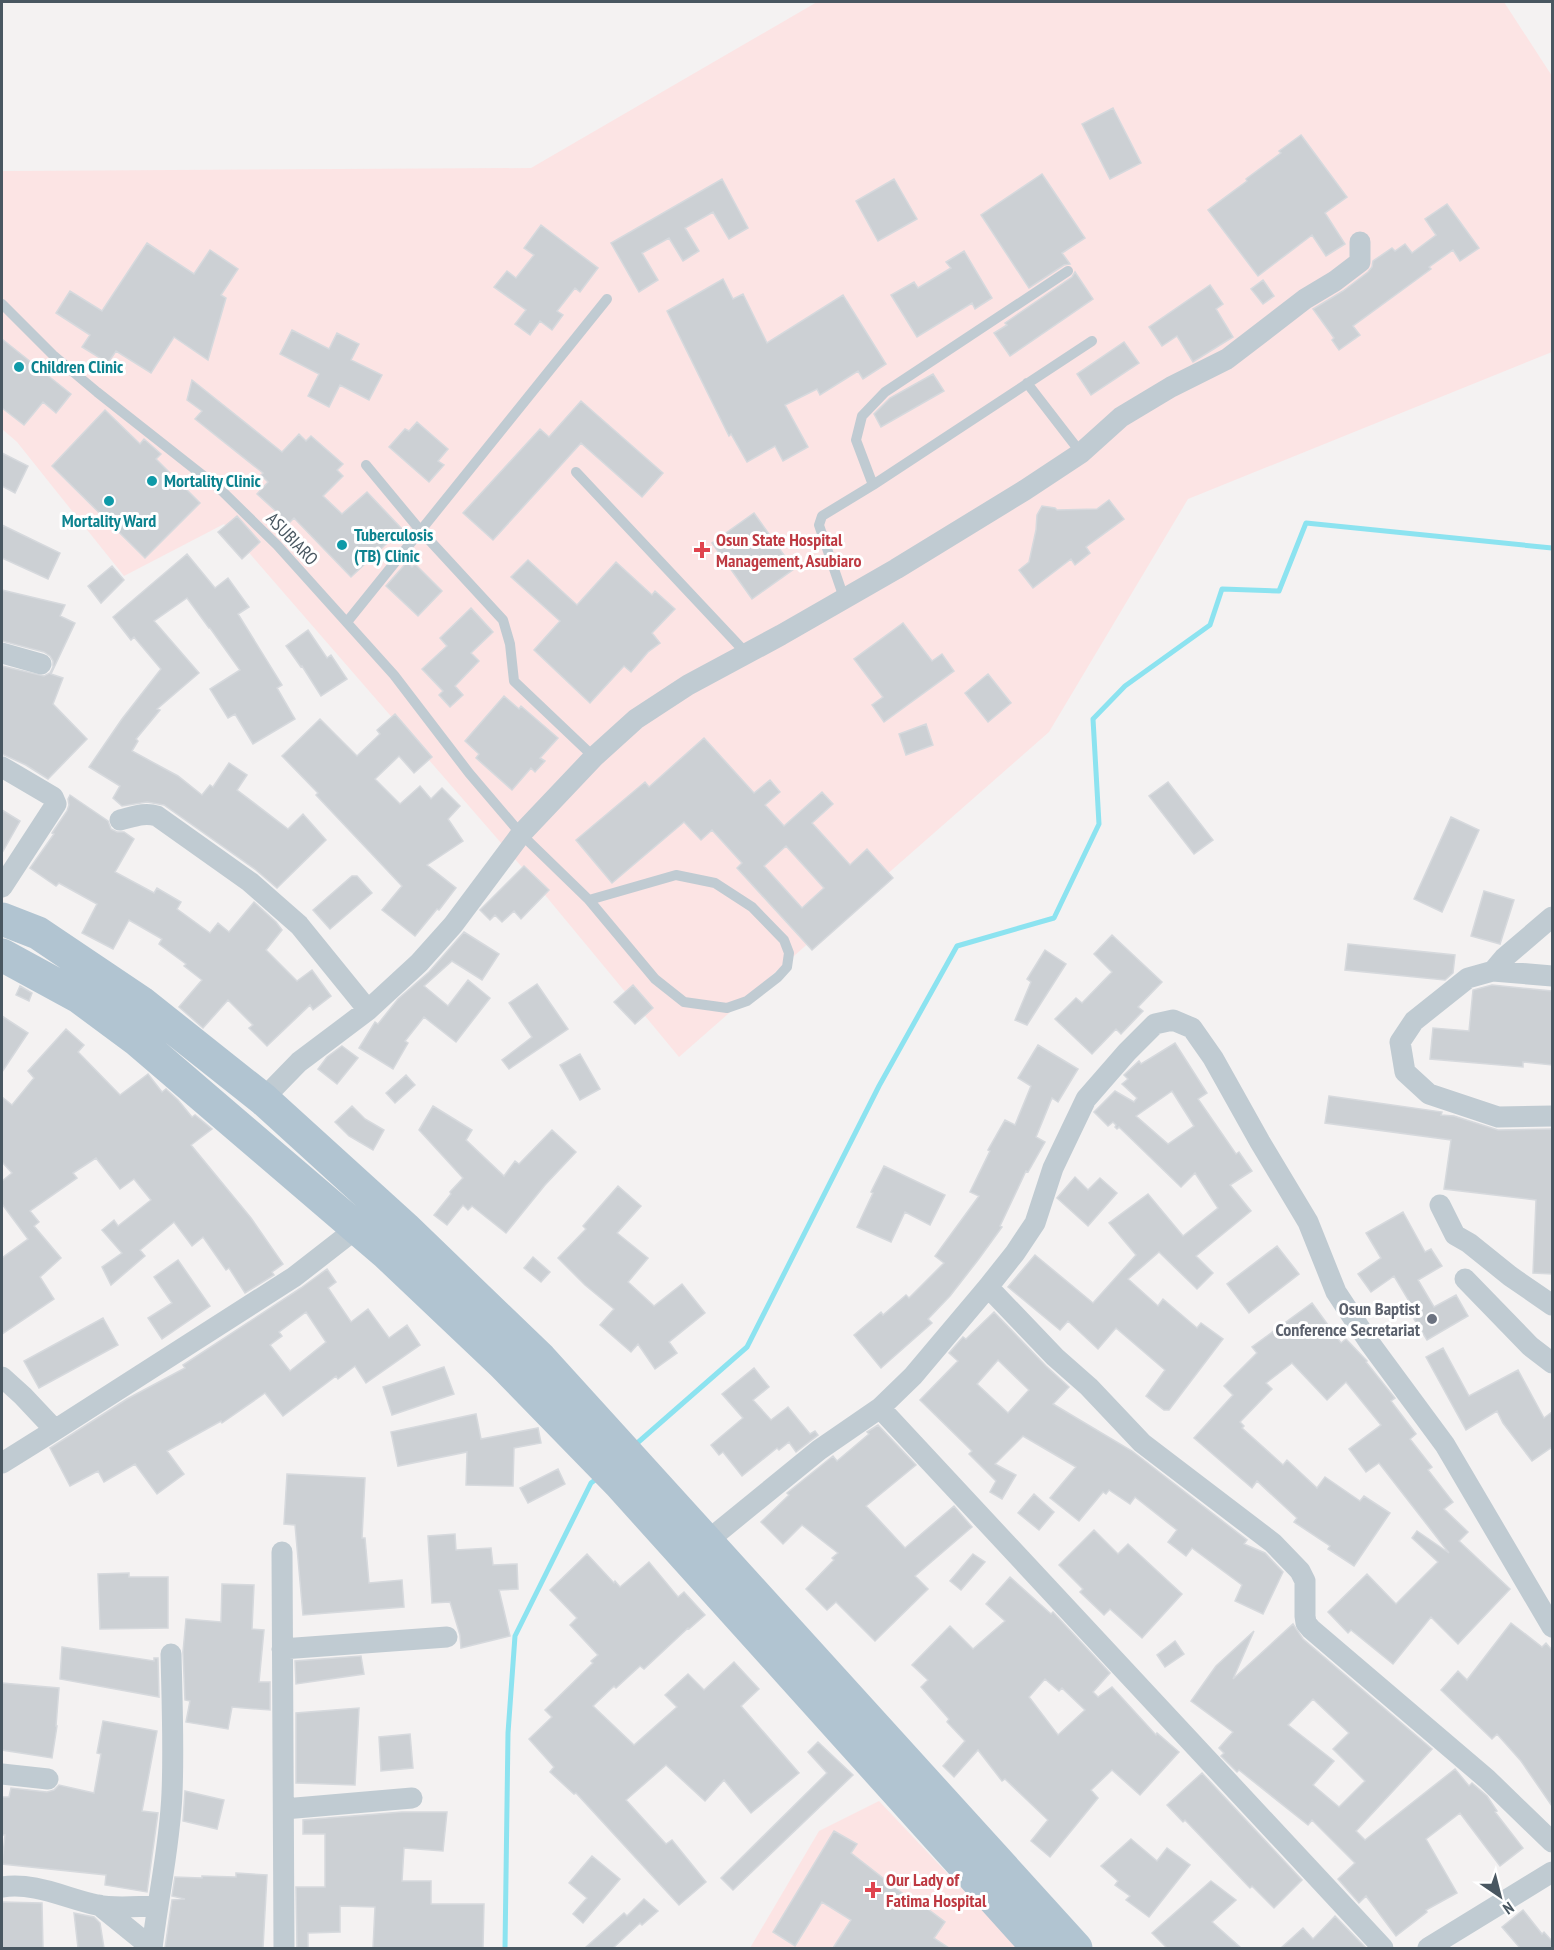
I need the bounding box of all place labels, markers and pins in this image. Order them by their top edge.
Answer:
place label: Children Clinic [31,355,124,378]
marker: Children Clinic [12,360,26,374]
place label: Mortality Clinic [164,469,262,492]
marker: Mortality Clinic [145,474,159,488]
marker: Mortality Ward [102,494,116,508]
place label: Mortality Ward [62,509,156,532]
place label: Tuberculosis (TB) Clinic [354,523,433,567]
place label: Osun State Hospital Management, Asubiaro [716,528,862,572]
marker: Tuberculosis (TB) Clinic [335,538,349,552]
marker: Osun State Hospital Management, Asubiaro [693,541,711,559]
place label: Osun Baptist Conference Secretariat [1276,1297,1421,1341]
marker: Osun Baptist Conference Secretariat [1425,1312,1439,1326]
place label: Our Lady of Fatima Hospital [886,1868,987,1912]
marker: Our Lady of Fatima Hospital [864,1881,882,1899]

